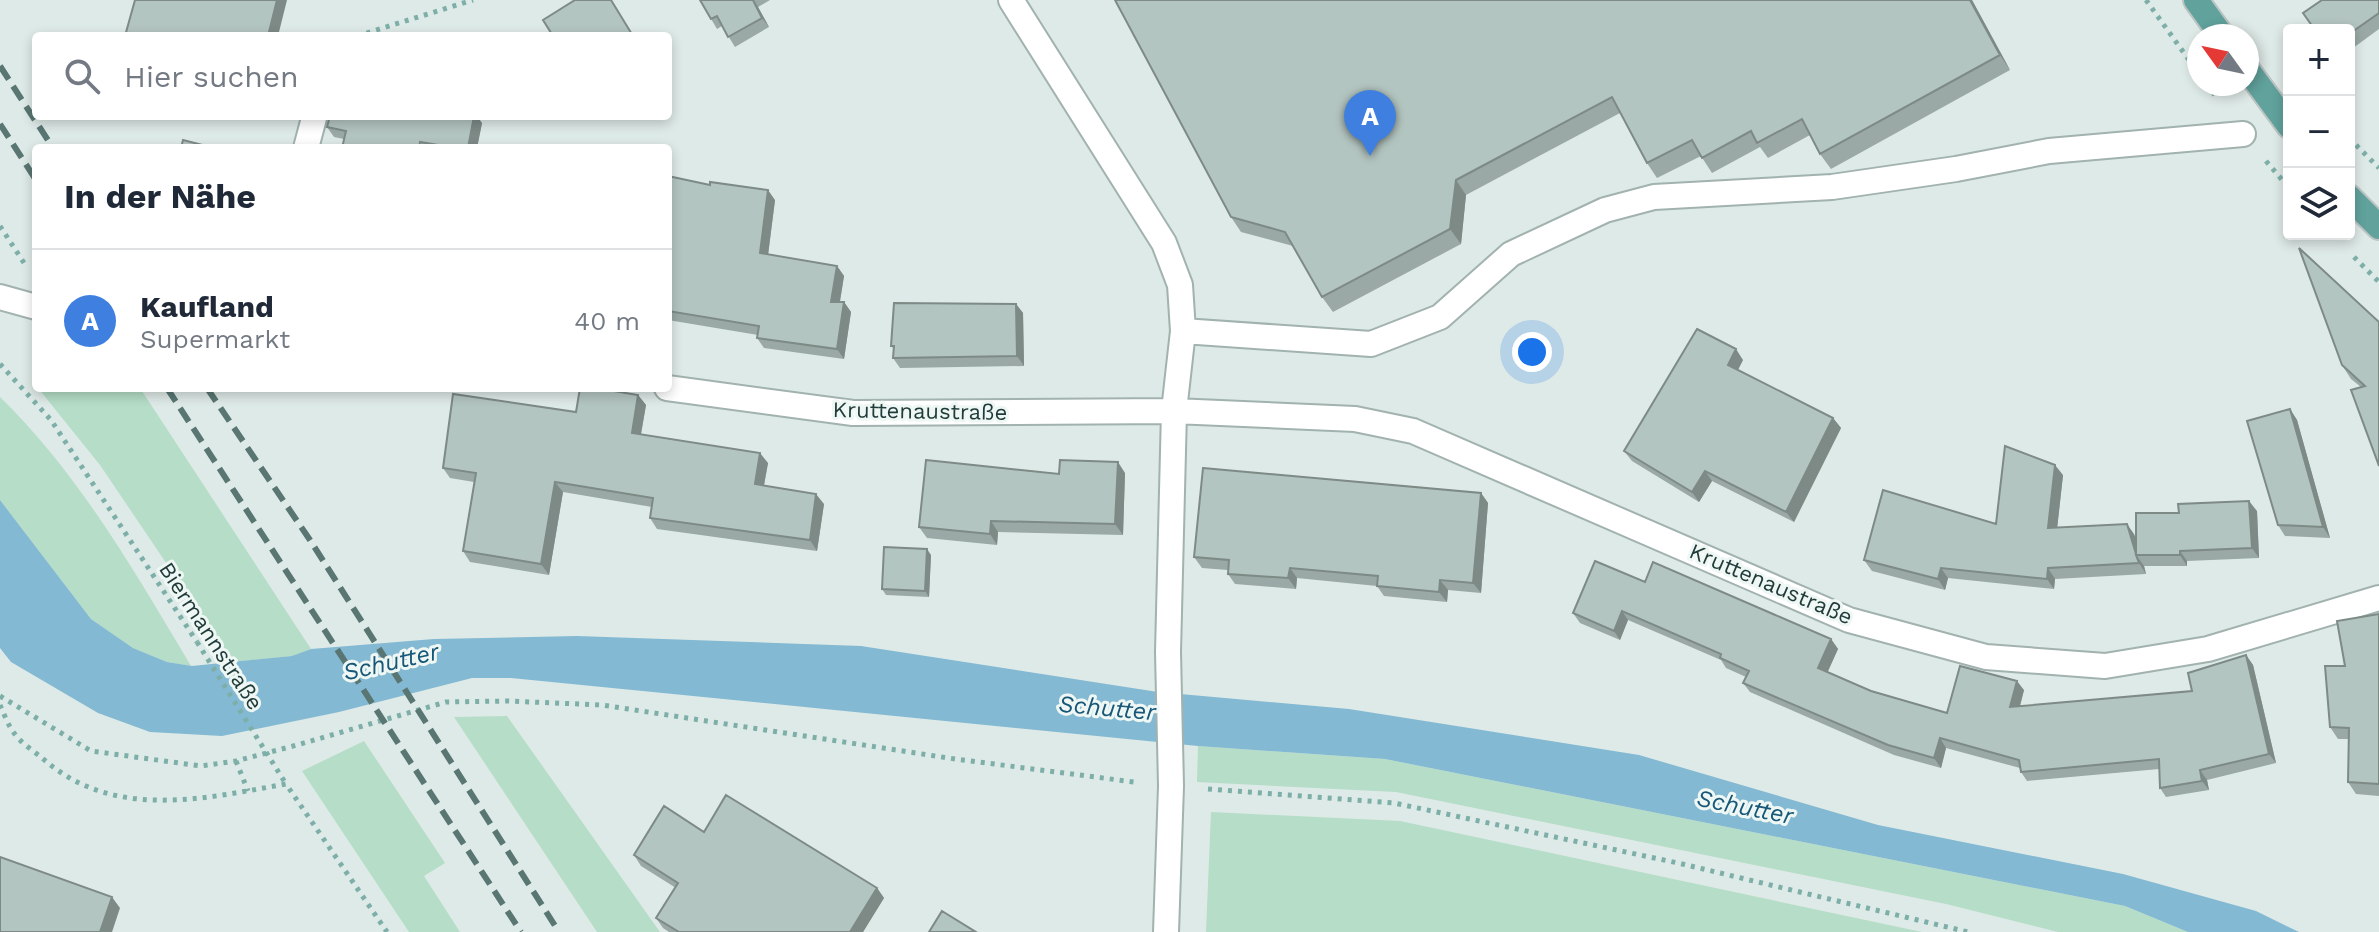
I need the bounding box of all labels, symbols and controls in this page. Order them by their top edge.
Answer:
north arrow [2187,24,2259,96]
map controls [2283,24,2355,240]
button: + [2283,24,2355,96]
search box [32,32,672,120]
icon: search [60,54,104,98]
text: Hier suchen [124,59,299,94]
pin: A [1344,90,1396,156]
button: − [2283,96,2355,168]
button: layers [2283,168,2355,240]
text: In der Nähe [64,176,256,216]
text: Kaufland [140,289,274,324]
text: A [81,306,99,336]
text: 40 m [574,306,640,336]
text: Supermarkt [140,324,290,354]
your location [1512,332,1552,372]
street label: Kruttenaustraße [833,397,1007,425]
street label: Kruttenaustraße [1686,538,1856,630]
street label: Biermannstraße [154,558,268,714]
water label: Schutter [340,637,443,687]
water label: Schutter [1057,690,1159,726]
water label: Schutter [1694,784,1797,830]

